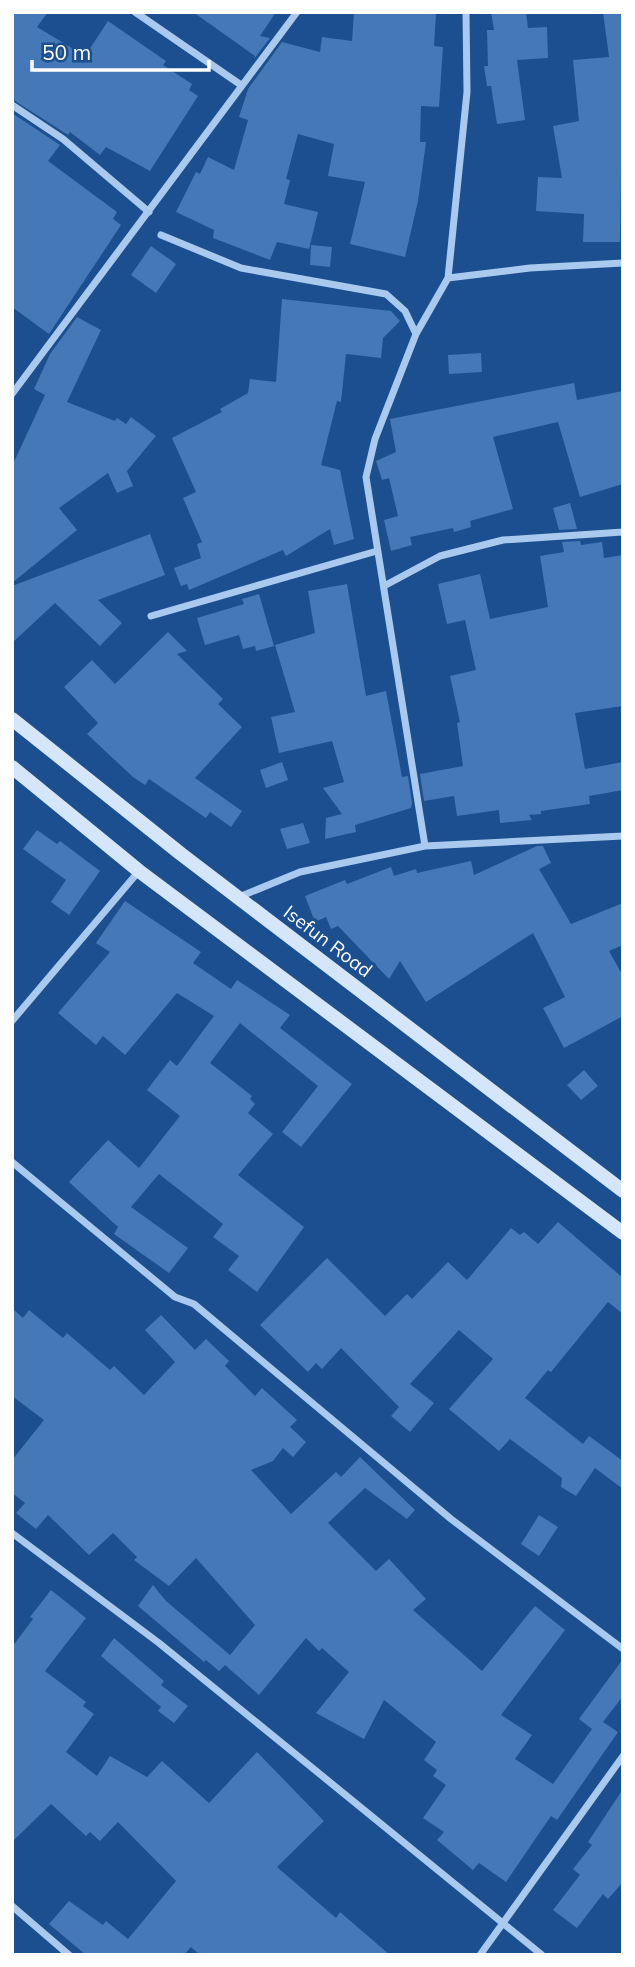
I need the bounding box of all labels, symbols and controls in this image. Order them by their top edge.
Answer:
scale bar [32,28,208,72]
text: 50 m [42,39,91,65]
street label: Isefun Road [279,900,377,982]

